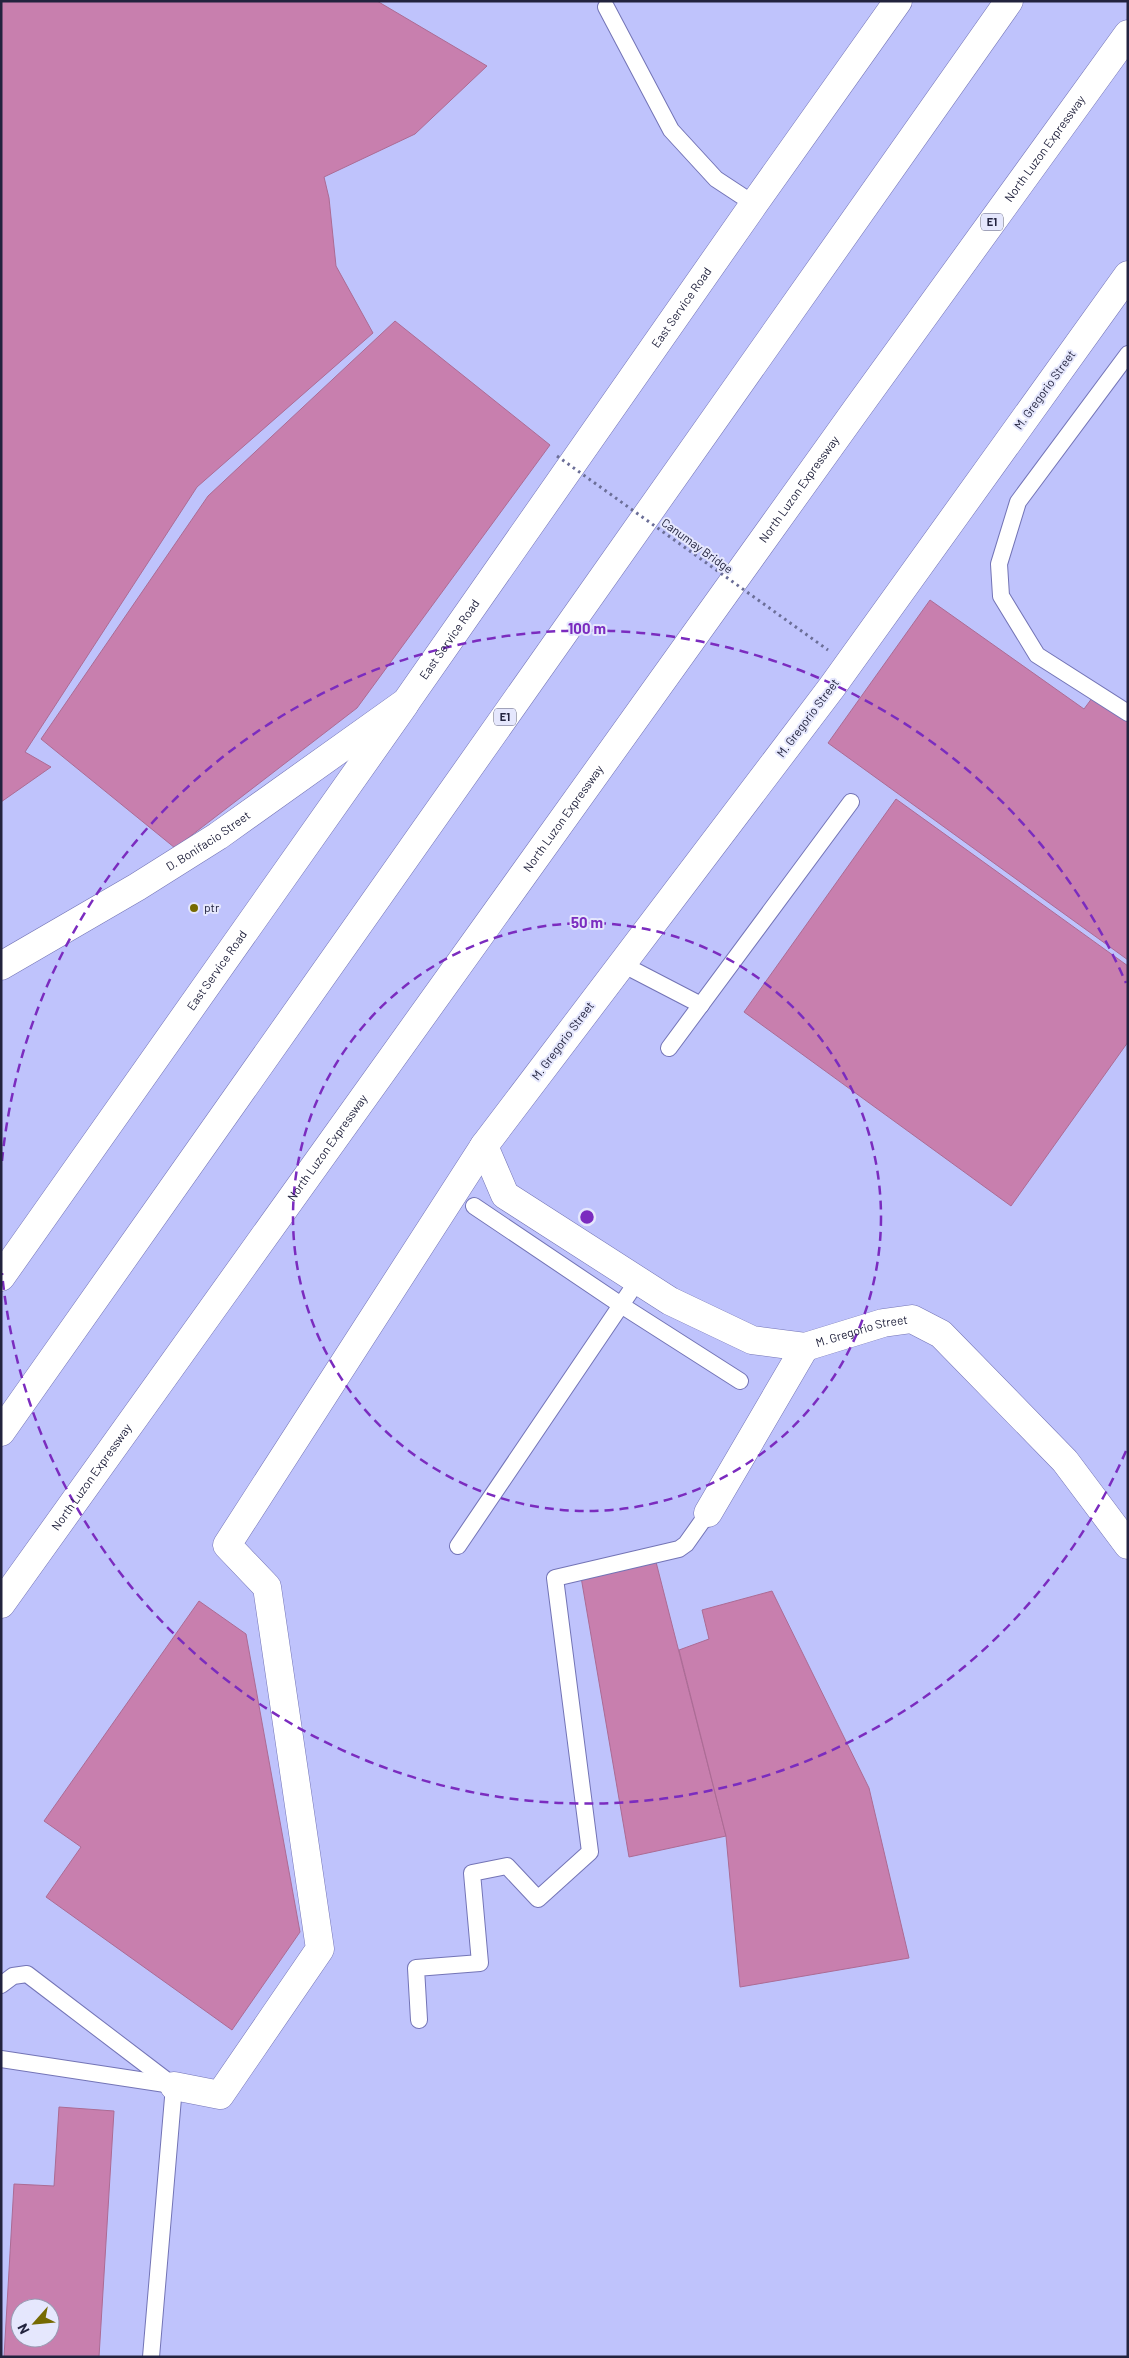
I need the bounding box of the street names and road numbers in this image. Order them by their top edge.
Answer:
street label: North Luzon Expressway [1001,92,1088,204]
road number: E1 [981,213,1003,230]
street label: East Service Road [648,264,714,350]
street label: M. Gregorio Street [1011,347,1078,432]
street label: North Luzon Expressway [755,432,842,545]
street label: Canumay Bridge [659,515,736,576]
street label: East Service Road [416,596,482,682]
street label: M. Gregorio Street [773,675,841,759]
road number: E1 [494,709,516,726]
street label: North Luzon Expressway [520,762,606,874]
street label: D. Bonifacio Street [163,807,252,873]
street label: East Service Road [183,927,249,1013]
street label: M. Gregorio Street [528,998,596,1082]
street label: North Luzon Expressway [284,1091,370,1203]
street label: M. Gregorio Street [814,1312,908,1349]
street label: North Luzon Expressway [48,1420,134,1533]

